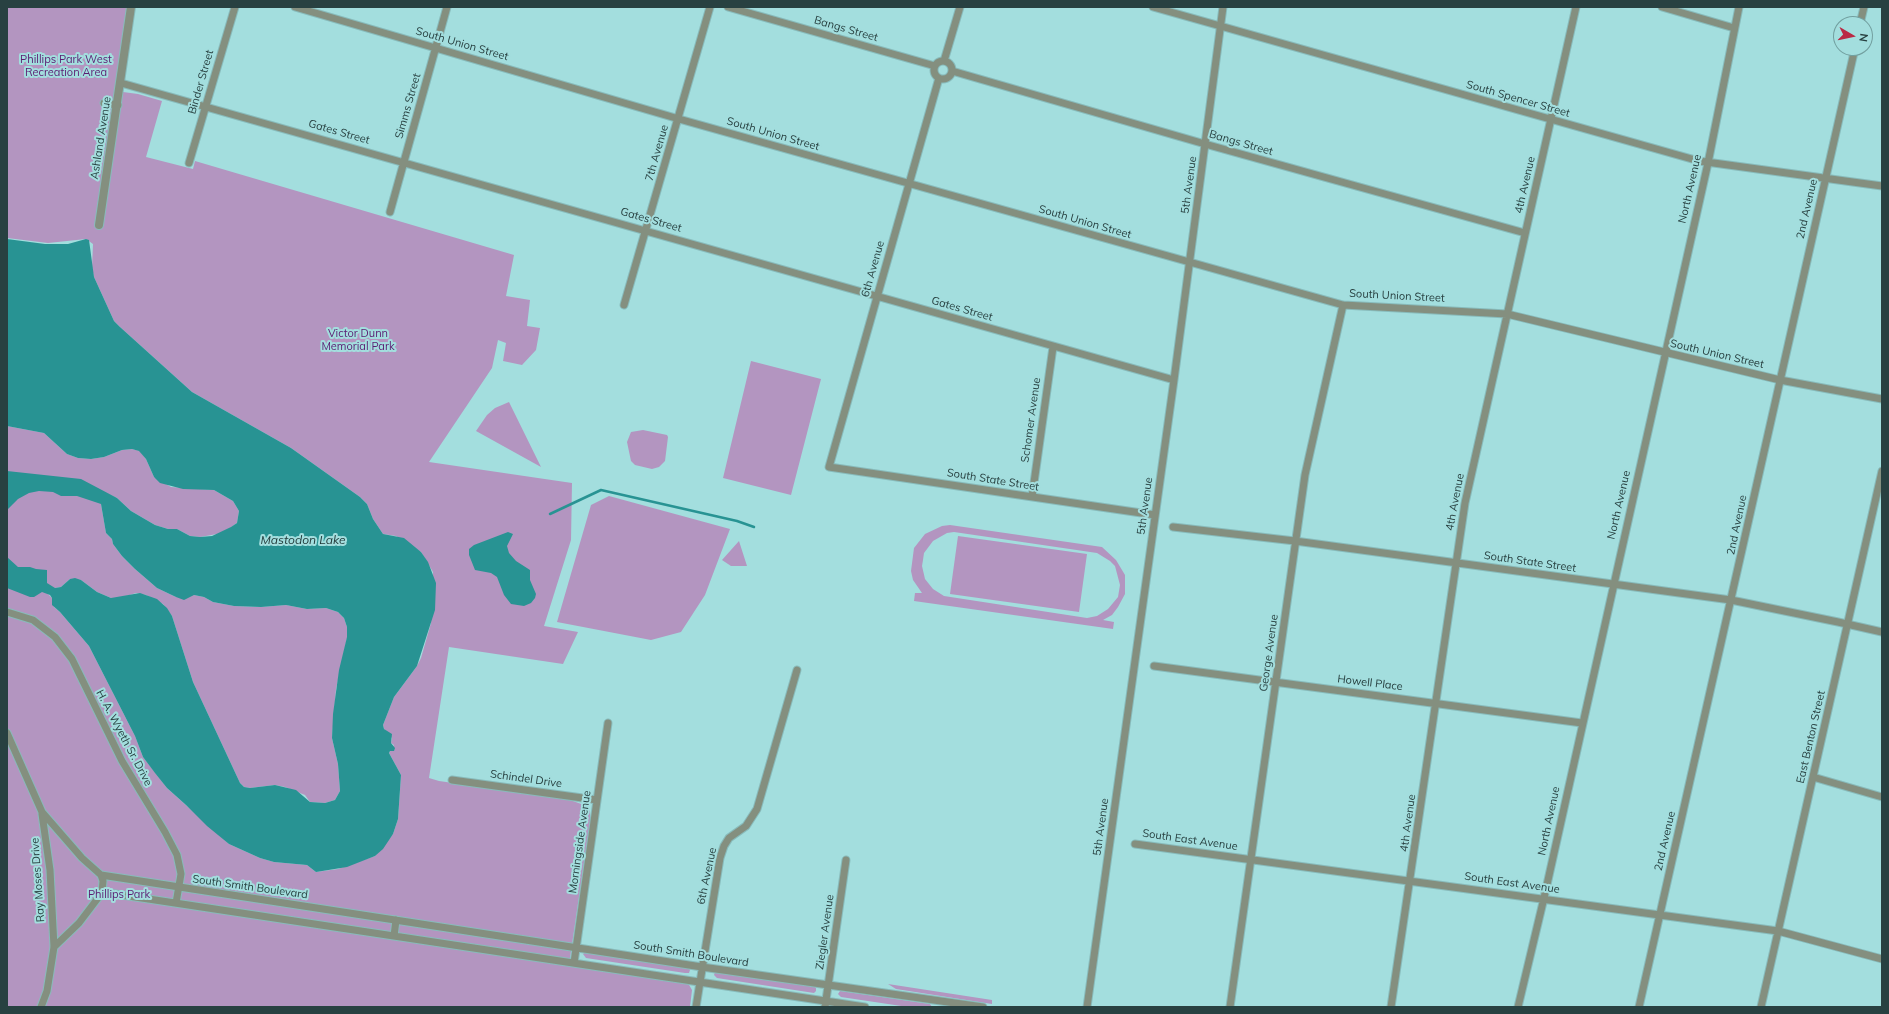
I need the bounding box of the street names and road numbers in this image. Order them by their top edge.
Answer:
street label: Bangs Street [813,14,879,44]
street label: South Union Street [414,24,510,64]
street label: Binder Street [186,48,216,116]
street label: Simms Street [392,72,424,140]
street label: South Spencer Street [1465,78,1571,120]
street label: Ashland Avenue [88,96,114,180]
street label: South Union Street [725,114,821,154]
street label: Gates Street [307,117,371,147]
street label: 7th Avenue [643,123,671,183]
street label: Bangs Street [1208,128,1274,158]
street label: North Avenue [1676,153,1704,225]
street label: 5th Avenue [1178,155,1200,215]
street label: 4th Avenue [1512,155,1538,215]
street label: 2nd Avenue [1794,178,1820,240]
street label: South Union Street [1037,202,1133,242]
street label: Gates Street [619,205,683,235]
street label: 6th Avenue [859,239,887,299]
street label: South Union Street [1349,287,1445,305]
street label: Gates Street [930,294,994,324]
street label: South Union Street [1669,337,1765,371]
street label: Schomer Avenue [1018,377,1044,463]
street label: South State Street [946,466,1040,494]
street label: North Avenue [1605,469,1633,541]
street label: 4th Avenue [1443,472,1467,532]
street label: 5th Avenue [1134,476,1156,536]
street label: 2nd Avenue [1724,494,1750,556]
street label: South State Street [1483,549,1577,575]
street label: George Avenue [1257,613,1281,693]
street label: Howell Place [1336,672,1404,694]
street label: H. A. Wyeth Sr. Drive [93,688,155,788]
street label: East Benton Street [1794,689,1828,785]
street label: Schindel Drive [489,767,563,791]
street label: North Avenue [1535,785,1563,857]
street label: Morningside Avenue [566,790,594,894]
street label: 4th Avenue [1397,793,1419,853]
street label: 5th Avenue [1090,797,1112,857]
street label: 2nd Avenue [1652,810,1678,872]
street label: South East Avenue [1142,827,1238,853]
street label: Ray Moses Drive [28,837,48,923]
street label: 6th Avenue [695,846,719,906]
street label: South East Avenue [1464,870,1560,896]
street label: South Smith Boulevard [191,872,309,902]
street label: Ziegler Avenue [813,894,837,970]
street label: South Smith Boulevard [632,938,750,970]

